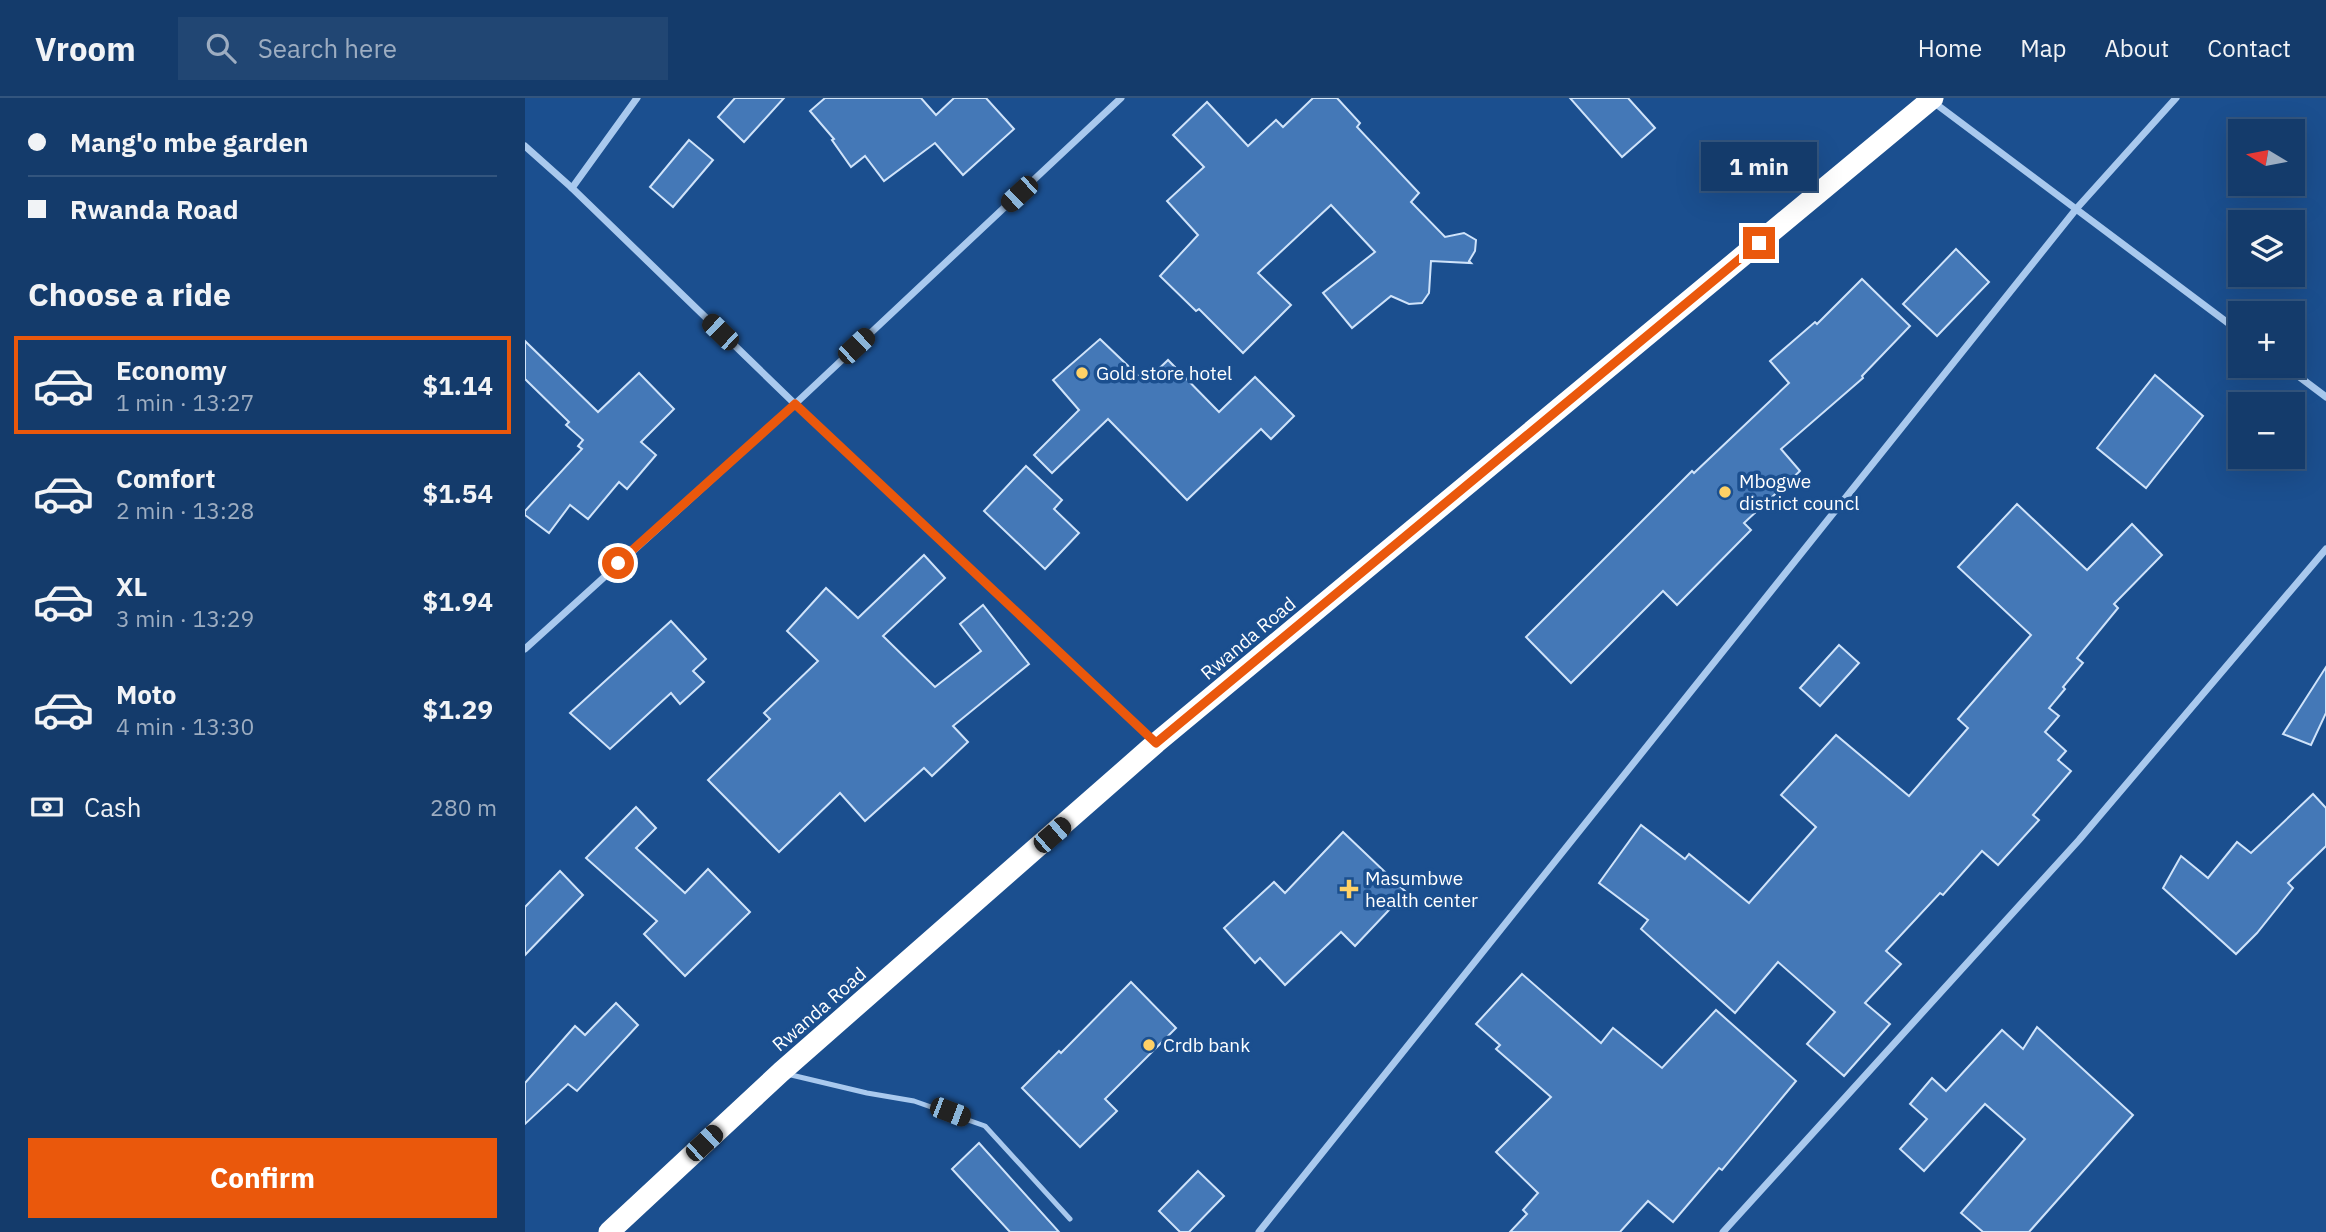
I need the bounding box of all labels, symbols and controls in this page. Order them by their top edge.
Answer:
search box [178,17,668,80]
text: Vroom [35,27,136,70]
icon: search [202,29,240,67]
text: Search here [258,31,397,65]
text: Home [1918,32,1982,64]
text: Map [2020,32,2066,64]
text: About [2104,32,2169,64]
text: Contact [2207,32,2291,64]
north arrow [2228,119,2305,196]
map controls [2228,119,2305,469]
text: Mang'o mbe garden [70,125,309,159]
callout: 1 min [1701,142,1817,190]
text: 1 min [1729,151,1789,181]
car [997,172,1042,216]
text: Rwanda Road [70,192,238,226]
button: layers [2228,210,2305,287]
route end [1743,227,1775,259]
text: Choose a ride [28,273,231,315]
button: + [2228,301,2305,378]
car [698,310,743,354]
car [834,324,879,368]
text: Economy [116,353,227,387]
icon: car [32,354,95,417]
place label: Gold store hotel [1096,361,1232,385]
marker: Gold store hotel [1074,365,1090,381]
text: $1.14 [423,368,493,402]
text: 1 min · 13:27 [116,387,254,417]
button: − [2228,392,2305,469]
text: Comfort [116,461,215,495]
icon: car [32,462,95,525]
place label: Mbogwe district councl [1739,469,1859,515]
text: $1.54 [423,476,493,510]
marker: Mbogwe district councl [1717,484,1733,500]
text: 2 min · 13:28 [116,495,254,525]
route start [602,547,634,579]
text: XL [116,569,147,603]
icon: car [32,570,95,633]
text: $1.94 [423,584,493,618]
street label: Rwanda Road [1196,591,1300,685]
text: 3 min · 13:29 [116,603,254,633]
text: Moto [116,677,176,711]
icon: car [32,678,95,741]
text: $1.29 [423,692,493,726]
text: 4 min · 13:30 [116,711,254,741]
icon: cash [28,788,66,826]
text: Cash [84,790,141,824]
text: 280 m [430,792,497,822]
car [1030,813,1075,857]
place label: Masumbwe health center [1365,866,1478,912]
marker: Masumbwe health center [1339,879,1359,899]
street label: Rwanda Road [767,962,871,1056]
place label: Crdb bank [1163,1033,1250,1057]
marker: Crdb bank [1141,1037,1157,1053]
car [927,1095,974,1129]
car [682,1121,727,1165]
button: Confirm [28,1138,497,1218]

